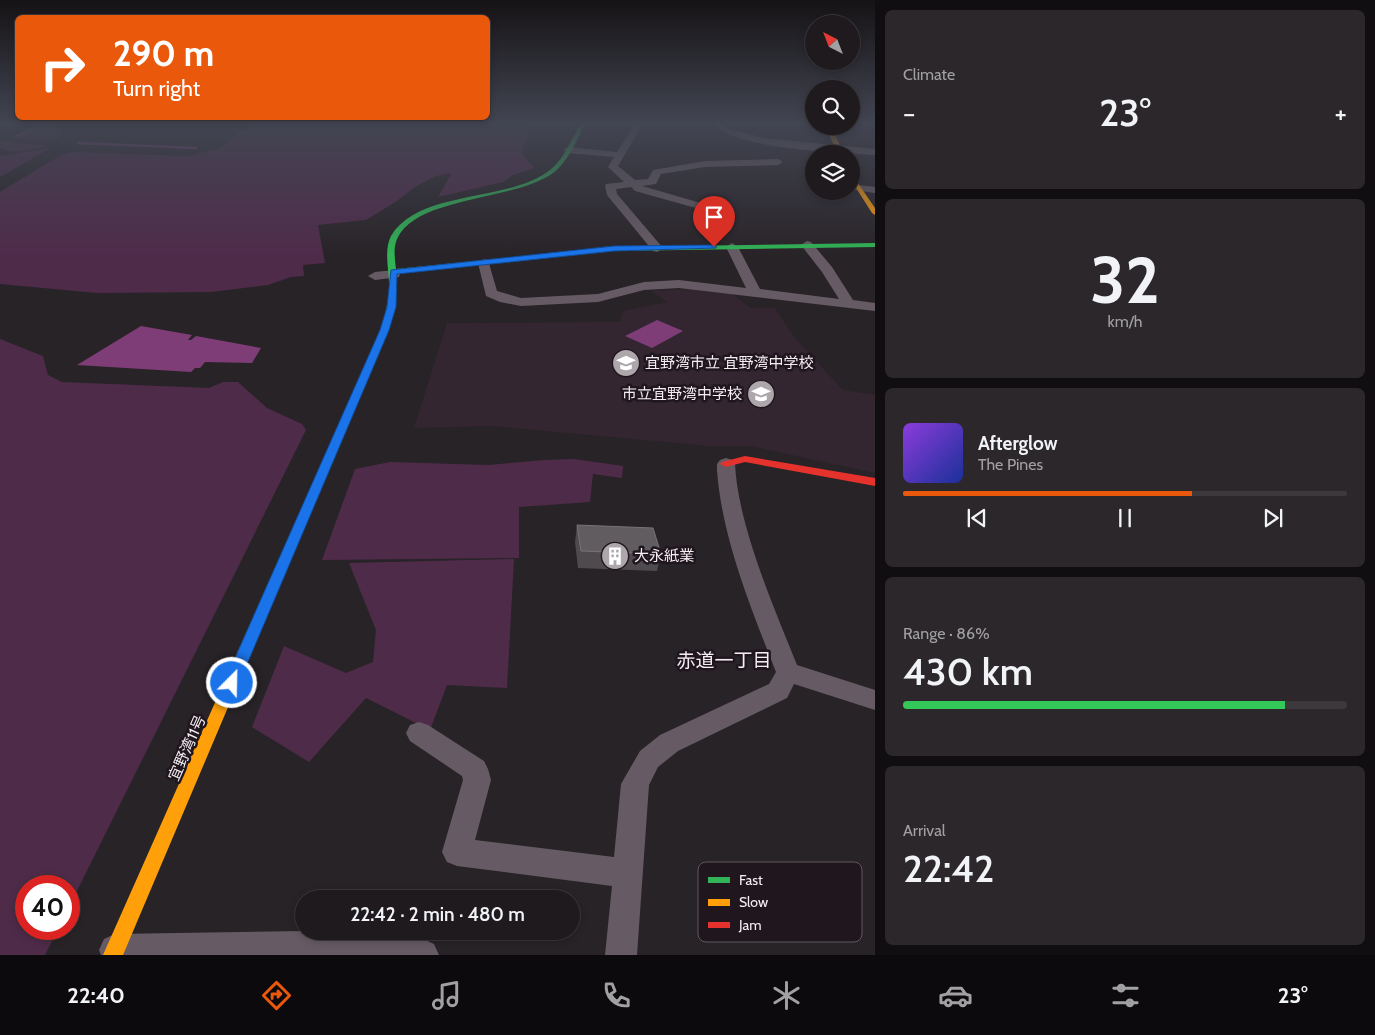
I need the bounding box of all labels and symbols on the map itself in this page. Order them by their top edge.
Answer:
north arrow [805,15,860,70]
pin [693,196,735,247]
school or university icon: 宜野湾市立 宜野湾中学校 [611,348,641,378]
place label: 宜野湾市立 宜野湾中学校 [645,354,813,372]
school or university icon: 市立宜野湾中学校 [746,379,776,409]
place label: 市立宜野湾中学校 [622,385,742,403]
building icon: 大永紙業 [600,541,630,571]
place label: 大永紙業 [634,547,694,565]
district label: 赤道一丁目 [676,649,772,672]
position arrow [205,656,257,708]
street label: 宜野湾11号 [165,712,209,784]
legend [698,862,862,942]
text: Fast [739,871,763,889]
speed limit sign: 40 [15,875,80,940]
text: Slow [739,893,768,911]
text: Jam [738,916,761,934]

